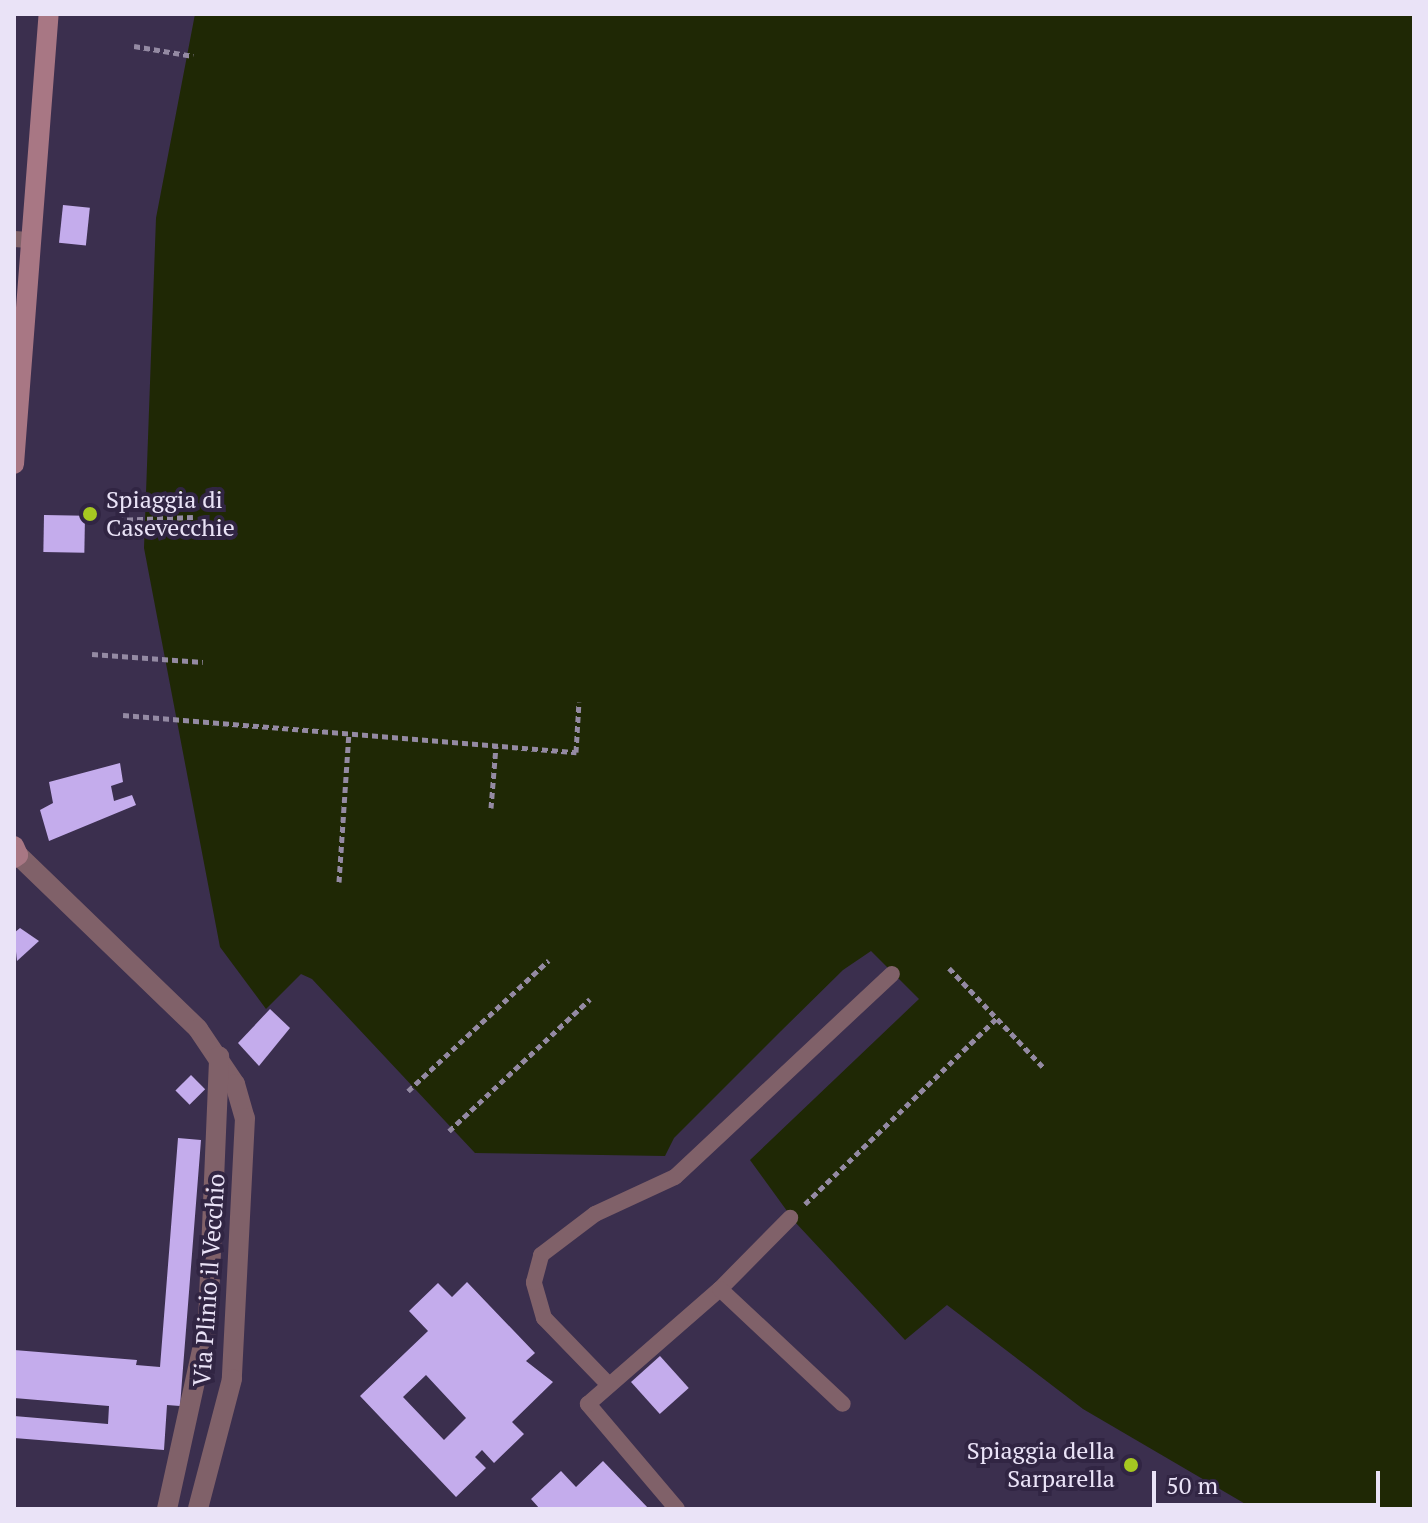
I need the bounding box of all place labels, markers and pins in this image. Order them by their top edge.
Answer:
place label: Spiaggia di Casevecchie [106,486,235,542]
marker: Spiaggia di Casevecchie [81,505,99,523]
place label: Spiaggia della Sarparella [967,1437,1115,1493]
marker: Spiaggia della Sarparella [1122,1456,1140,1474]

